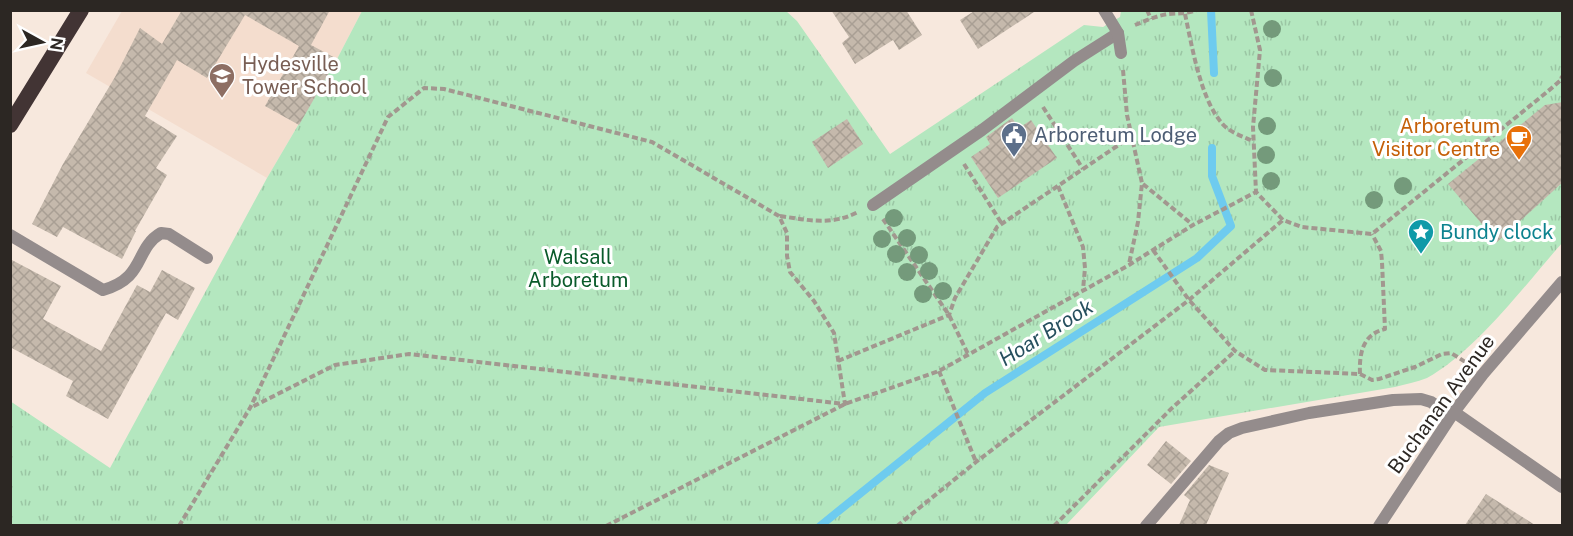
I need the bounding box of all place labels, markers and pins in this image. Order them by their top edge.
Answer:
place label: Hydesville Tower School [242,52,367,99]
school or university icon: Hydesville Tower School [207,61,237,99]
place label: Arboretum Visitor Centre [1372,114,1500,161]
public building icon: Arboretum Lodge [999,120,1029,158]
place label: Arboretum Lodge [1034,123,1197,147]
cafe icon: Arboretum Visitor Centre [1504,123,1534,161]
place icon: Bundy clock [1406,217,1436,255]
place label: Bundy clock [1440,220,1553,244]

